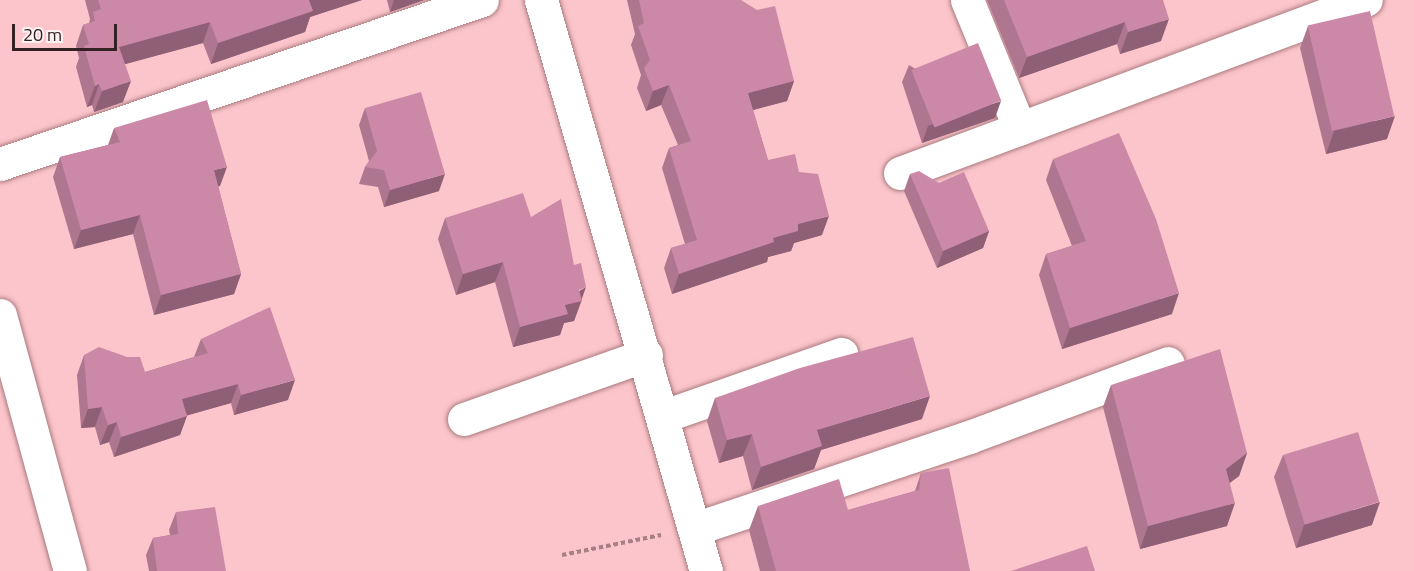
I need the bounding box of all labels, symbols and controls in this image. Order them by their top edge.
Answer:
scale bar [15,12,120,50]
text: 20 m [23,21,62,48]

